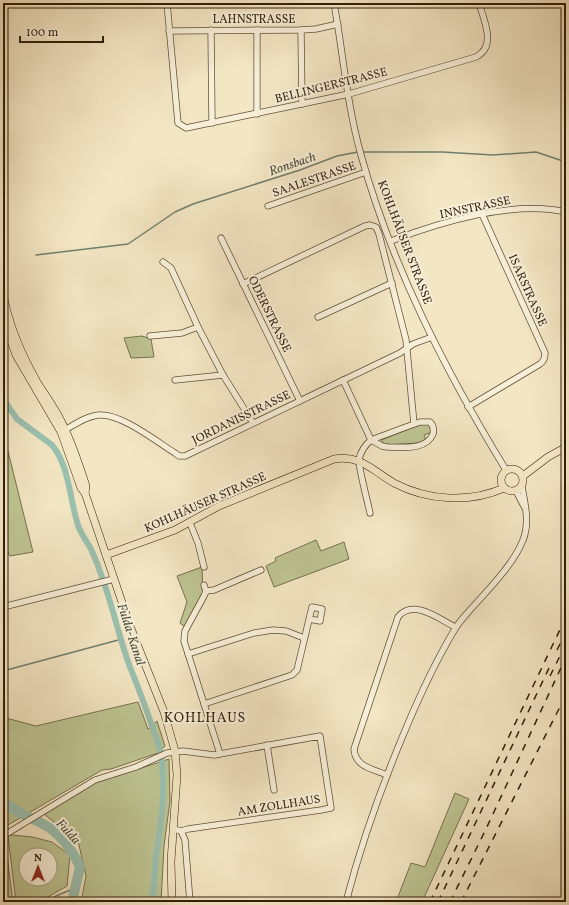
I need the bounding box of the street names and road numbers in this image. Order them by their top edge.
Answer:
street label: LAHNSTRASSE [212,12,296,28]
street label: BELLINGERSTRASSE [273,64,389,108]
street label: SAALESTRASSE [270,158,358,202]
street label: KOHLHÄUSER STRASSE [373,178,436,307]
street label: INNSTRASSE [438,193,512,223]
street label: ISARSTRASSE [504,252,550,329]
street label: ODERSTRASSE [244,274,294,355]
street label: JORDANISSTRASSE [190,387,293,449]
street label: KOHLHÄUSER STRASSE [142,468,269,537]
street label: AM ZOLLHAUS [237,792,322,820]

